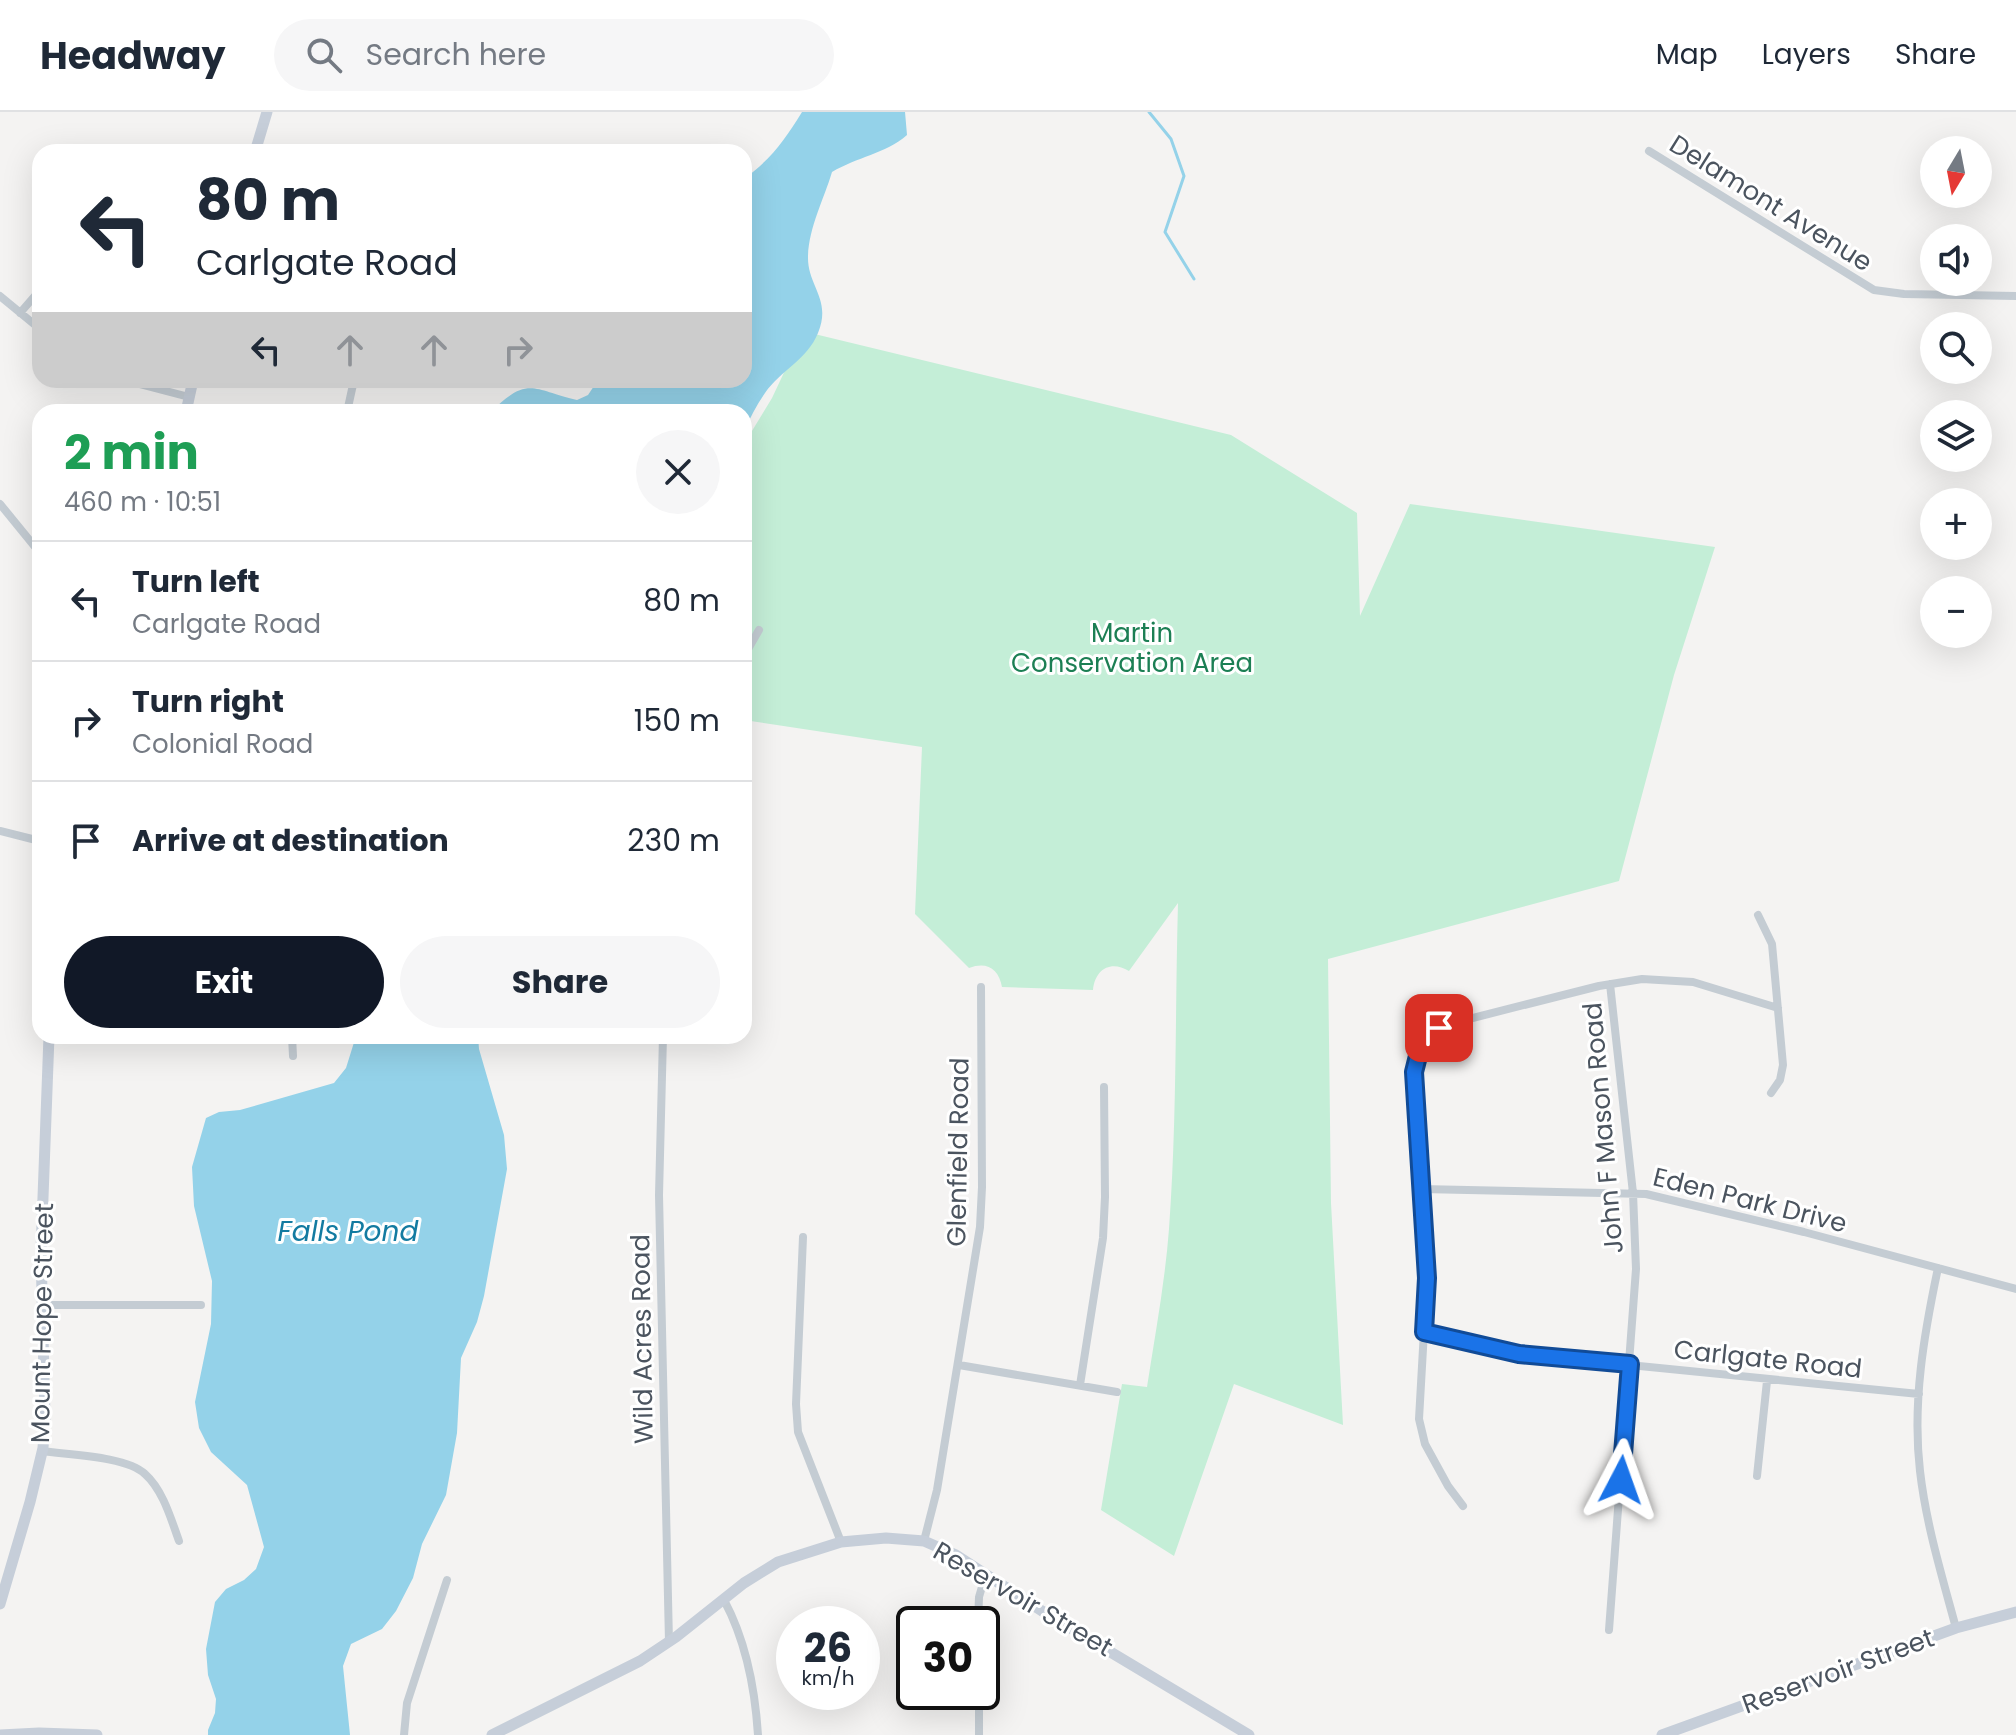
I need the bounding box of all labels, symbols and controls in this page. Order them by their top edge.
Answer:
search box [274,19,834,91]
text: Headway [40,29,226,82]
icon: search [302,33,346,77]
text: Search here [366,33,546,76]
text: Map [1656,35,1718,74]
text: Layers [1762,35,1851,74]
text: Share [1895,35,1976,74]
street label: Delamont Avenue [1663,126,1879,280]
north arrow [1920,136,1992,208]
map controls [1920,136,1992,648]
text: 80 m [196,161,340,240]
icon: left [64,176,168,280]
button: sound [1920,224,1992,296]
text: Carlgate Road [196,237,458,288]
button: search [1920,312,1992,384]
icon: left [244,328,288,372]
icon: ahead [328,328,372,372]
icon: ahead [412,328,456,372]
icon: right [496,328,540,372]
button: layers [1920,400,1992,472]
text: 2 min [64,419,199,486]
button: close [636,430,720,514]
text: 460 m · 10:51 [64,484,221,520]
button: + [1920,488,1992,560]
text: Turn left [132,560,260,603]
button: − [1920,576,1992,648]
icon: left [64,579,108,623]
text: 80 m [643,579,720,622]
text: Carlgate Road [132,606,321,642]
park label: Martin Conservation Area [1011,615,1253,681]
text: Turn right [132,680,284,723]
icon: right [64,699,108,743]
text: 150 m [634,699,720,742]
text: Colonial Road [132,726,313,762]
icon: arrive [64,819,108,863]
text: Arrive at destination [132,819,449,862]
text: 230 m [627,819,720,862]
button: Exit [64,936,384,1028]
button: Share [400,936,720,1028]
pin [1405,994,1473,1062]
street label: John F Mason Road [1574,1001,1632,1255]
icon: arrive [1417,1006,1461,1050]
street label: Glenfield Road [938,1057,978,1247]
street label: Eden Park Drive [1649,1159,1851,1241]
street label: Mount Hope Street [22,1203,62,1443]
water label: Falls Pond [278,1212,419,1251]
street label: Wild Acres Road [622,1234,662,1444]
street label: Carlgate Road [1672,1331,1864,1387]
position arrow [1579,1438,1663,1522]
street label: Reservoir Street [927,1533,1119,1665]
speed limit sign: 30 [896,1606,1000,1710]
text: 26 [804,1620,852,1676]
street label: Reservoir Street [1737,1620,1939,1722]
text: km/h [801,1664,855,1692]

